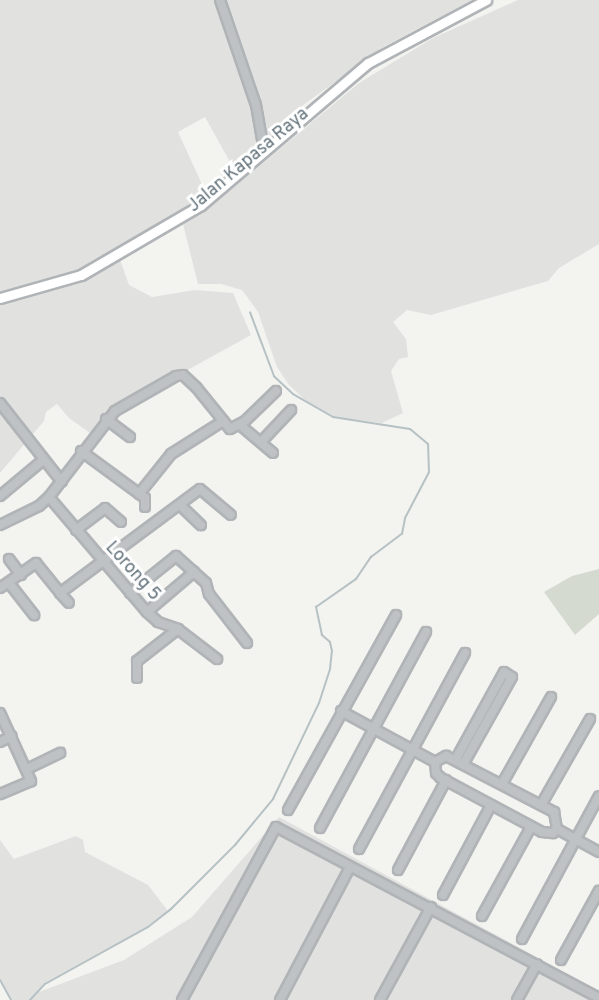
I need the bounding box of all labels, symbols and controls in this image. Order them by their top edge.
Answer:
street label: Jalan Kapasa Raya [184,104,314,218]
street label: Lorong 5 [100,538,164,606]

